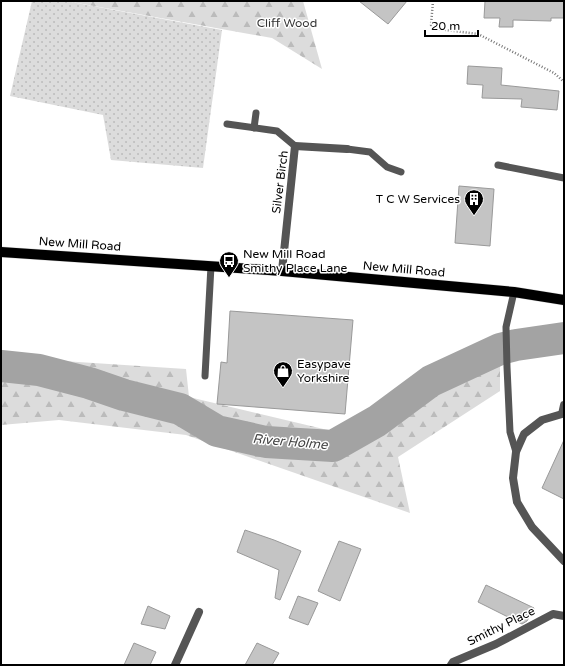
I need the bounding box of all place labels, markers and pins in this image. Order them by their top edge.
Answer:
building icon: T C W Services [463,188,485,216]
place label: T C W Services [376,192,460,206]
place label: New Mill Road Smithy Place Lane [243,247,348,275]
bus stop icon: New Mill Road Smithy Place Lane [218,250,240,278]
place label: Easypave Yorkshire [297,357,351,385]
shop icon: Easypave Yorkshire [272,360,294,388]

